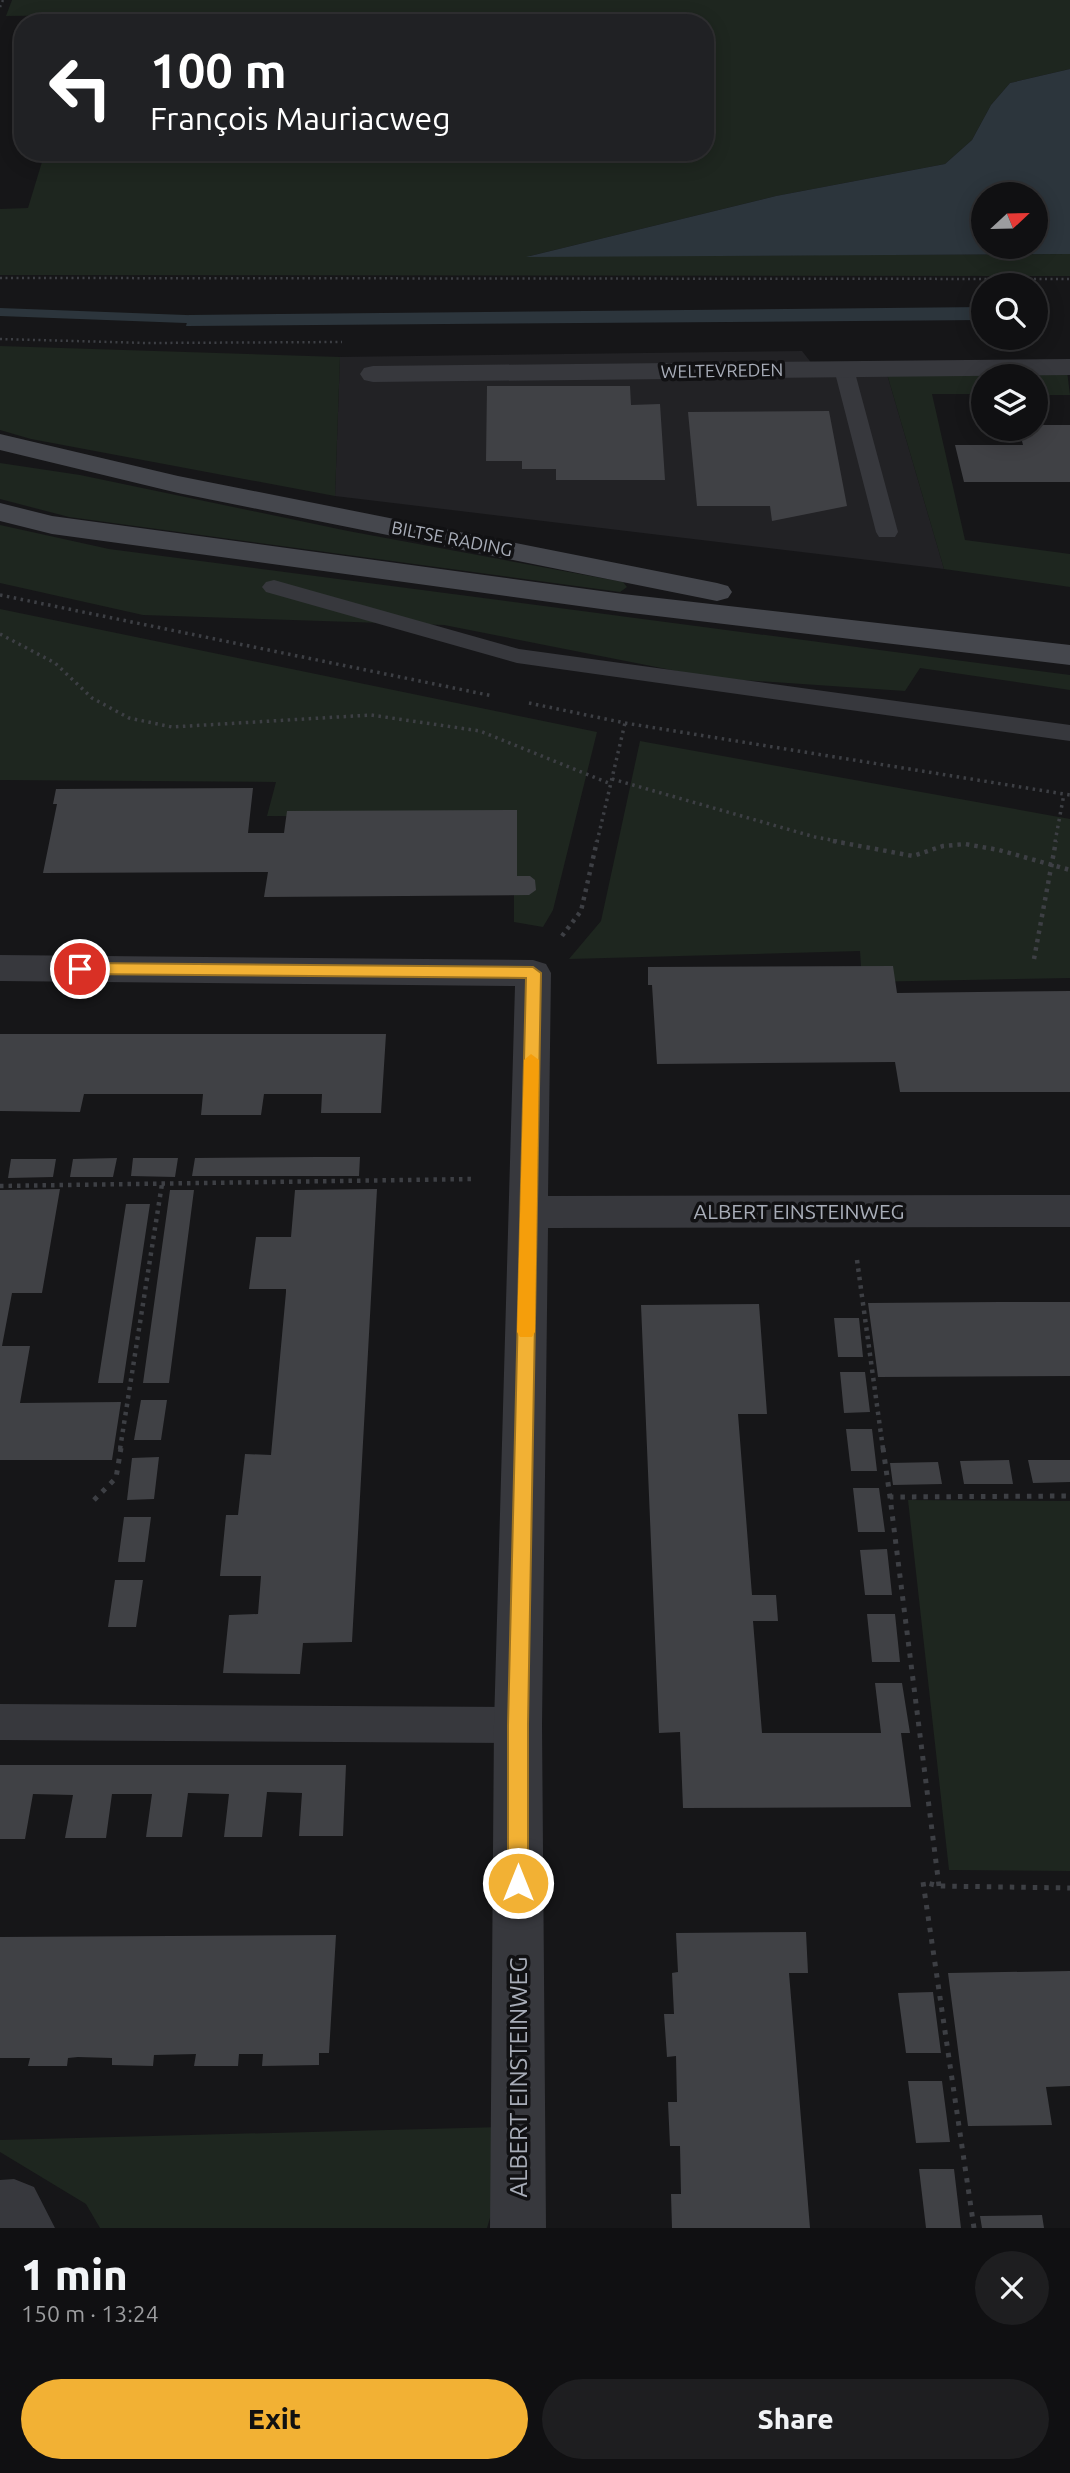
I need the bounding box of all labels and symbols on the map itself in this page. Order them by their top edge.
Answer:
north arrow [971,182,1048,259]
street label: WELTEVREDEN [661,359,783,381]
street label: BILTSE RADING [390,516,514,560]
pin [50,939,110,999]
street label: ALBERT EINSTEINWEG [694,1199,904,1223]
position arrow [481,1846,555,1920]
street label: ALBERT EINSTEINWEG [505,1957,532,2197]

